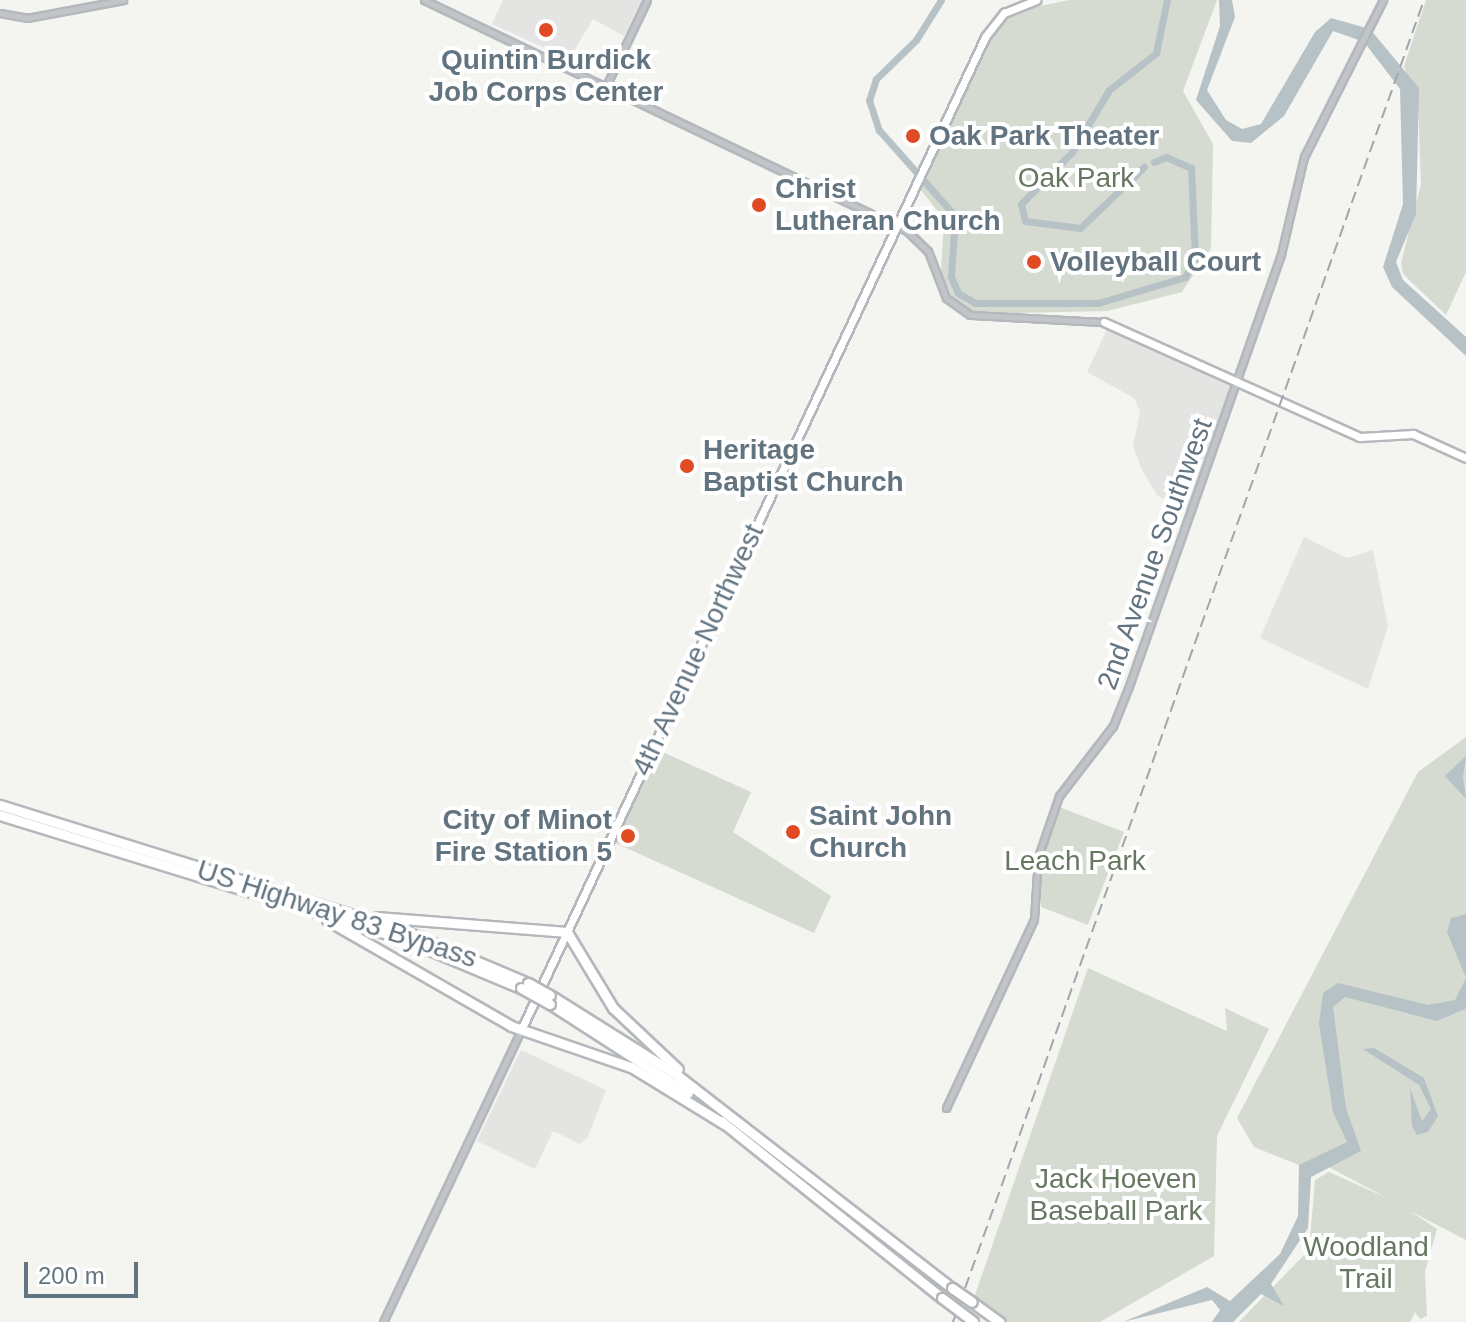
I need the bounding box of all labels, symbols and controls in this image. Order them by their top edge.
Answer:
marker: Quintin Burdick Job Corps Center [537,21,555,39]
place label: Quintin Burdick Job Corps Center [429,43,663,109]
place label: Oak Park Theater [929,119,1159,153]
marker: Oak Park Theater [904,127,922,145]
park label: Oak Park [1018,161,1134,195]
place label: Christ Lutheran Church [775,172,1001,238]
marker: Christ Lutheran Church [750,196,768,214]
place label: Volleyball Court [1050,245,1261,279]
marker: Volleyball Court [1025,253,1043,271]
street label: 2nd Avenue Southwest [1090,413,1220,695]
place label: Heritage Baptist Church [703,433,904,499]
marker: Heritage Baptist Church [678,457,696,475]
street label: 4th Avenue Northwest [625,518,771,782]
place label: Saint John Church [809,799,952,865]
place label: City of Minot Fire Station 5 [435,803,612,869]
marker: Saint John Church [784,823,802,841]
marker: City of Minot Fire Station 5 [619,827,637,845]
park label: Leach Park [1004,844,1146,878]
street label: US Highway 83 Bypass [193,853,481,975]
park label: Jack Hoeven Baseball Park [1030,1162,1202,1228]
park label: Woodland Trail [1303,1230,1429,1296]
scale bar [28,1246,142,1296]
text: 200 m [38,1262,105,1289]

